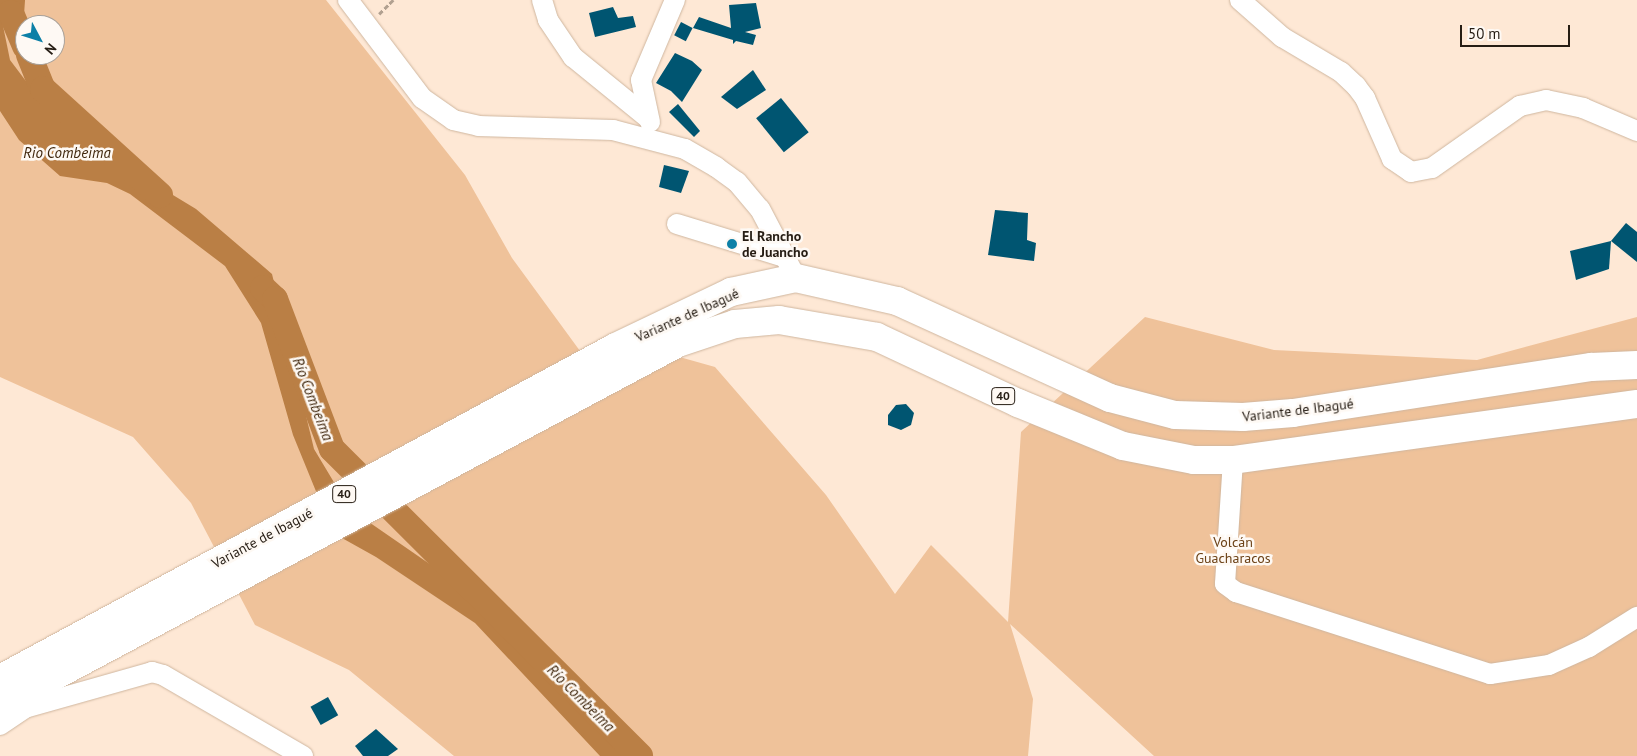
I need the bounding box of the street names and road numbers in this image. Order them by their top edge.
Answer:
street label: Variante de Ibagué [632,285,742,345]
road number: 40 [990,386,1016,406]
street label: Variante de Ibagué [1241,395,1355,425]
road number: 40 [332,484,356,504]
street label: Variante de Ibagué [209,504,315,572]

